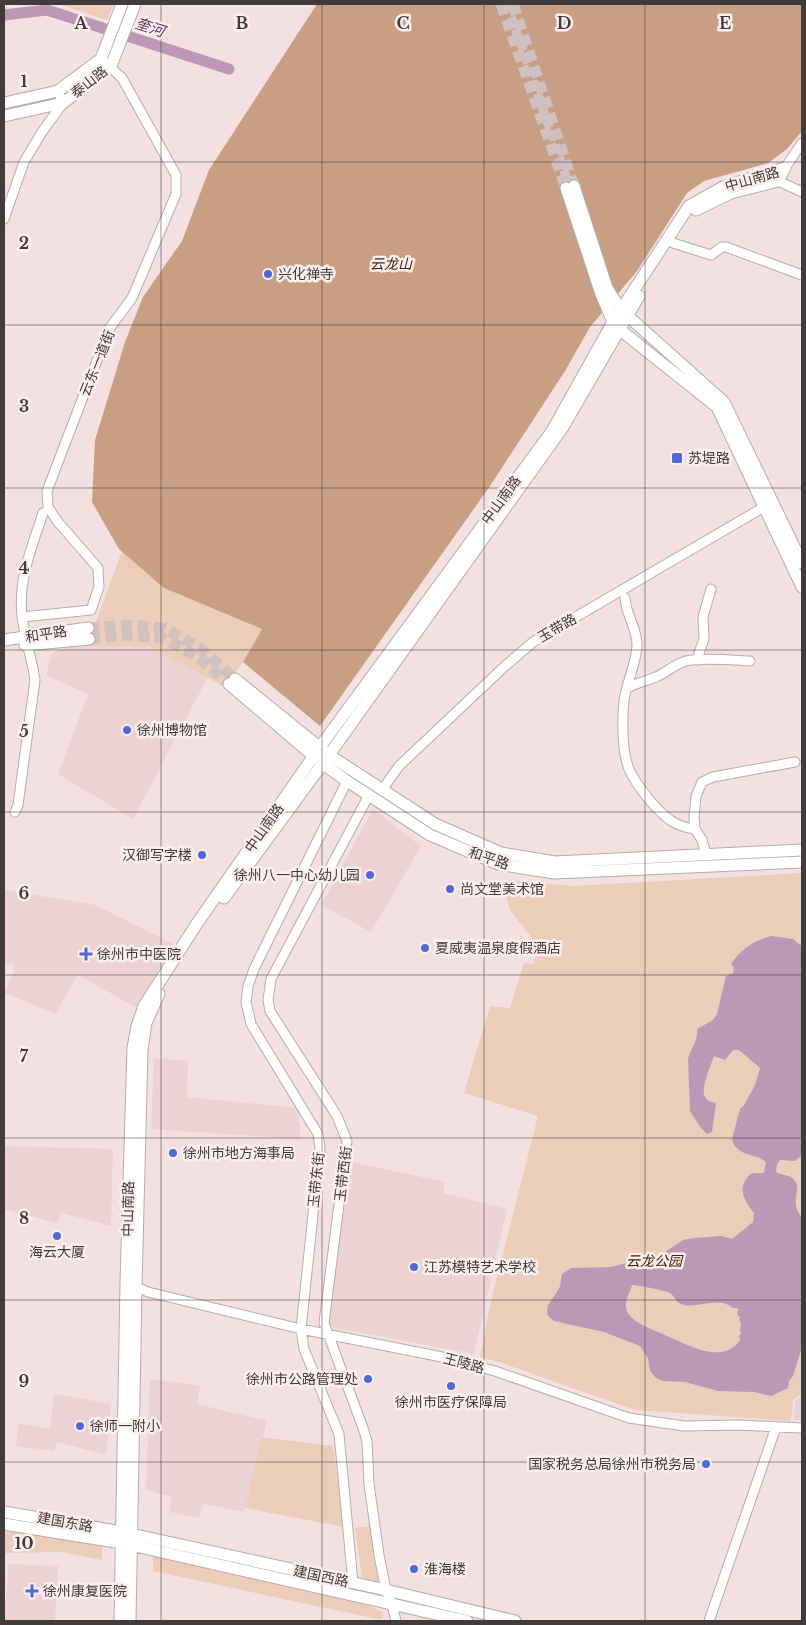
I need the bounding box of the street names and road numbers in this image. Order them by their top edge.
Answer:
street label: 泰山路 [67,62,111,102]
street label: 中山南路 [723,163,781,195]
street label: 云东一道街 [76,327,118,399]
street label: 中山南路 [477,472,525,528]
street label: 玉带路 [534,610,580,646]
street label: 和平路 [24,622,68,646]
street label: 中山南路 [241,800,287,856]
street label: 和平路 [466,843,512,873]
street label: 玉带西街 [331,1145,355,1203]
street label: 玉带东街 [304,1151,328,1209]
street label: 中山南路 [119,1181,137,1237]
street label: 王陵路 [441,1349,487,1377]
street label: 建国东路 [36,1508,94,1536]
street label: 建国西路 [292,1561,350,1591]

